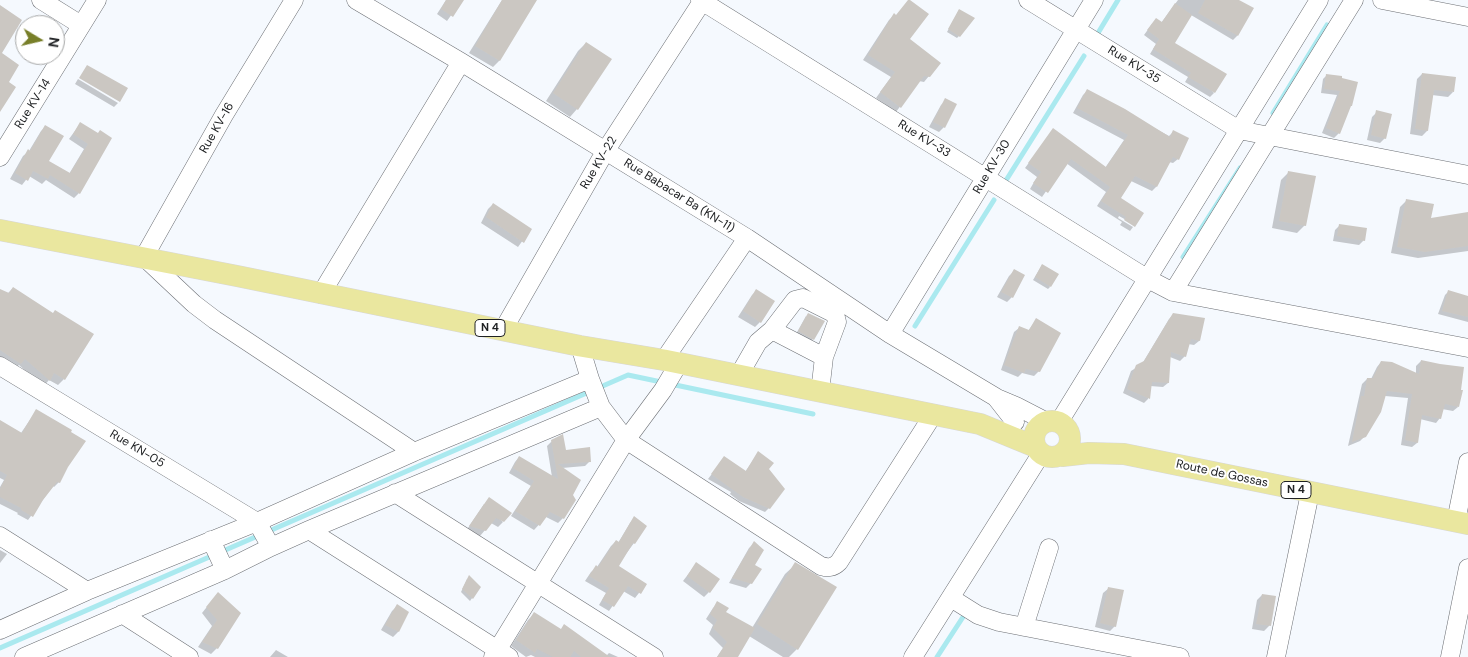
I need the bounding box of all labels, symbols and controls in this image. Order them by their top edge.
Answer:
north arrow [15,15,65,65]
text: N [44,36,64,49]
street label: Rue KV-35 [1105,43,1163,87]
street label: Rue KV-14 [12,76,54,132]
street label: Rue KV-16 [197,100,237,156]
street label: Rue KV-33 [895,117,953,161]
street label: Rue KV-22 [578,134,620,192]
street label: Rue KV-30 [970,137,1014,197]
street label: Rue Babacar Ba (KN-11) [621,156,737,236]
road number: N 4 [475,319,505,336]
street label: Rue KN-05 [107,427,167,471]
street label: Route de Gossas [1175,457,1269,491]
road number: N 4 [1281,482,1311,498]

